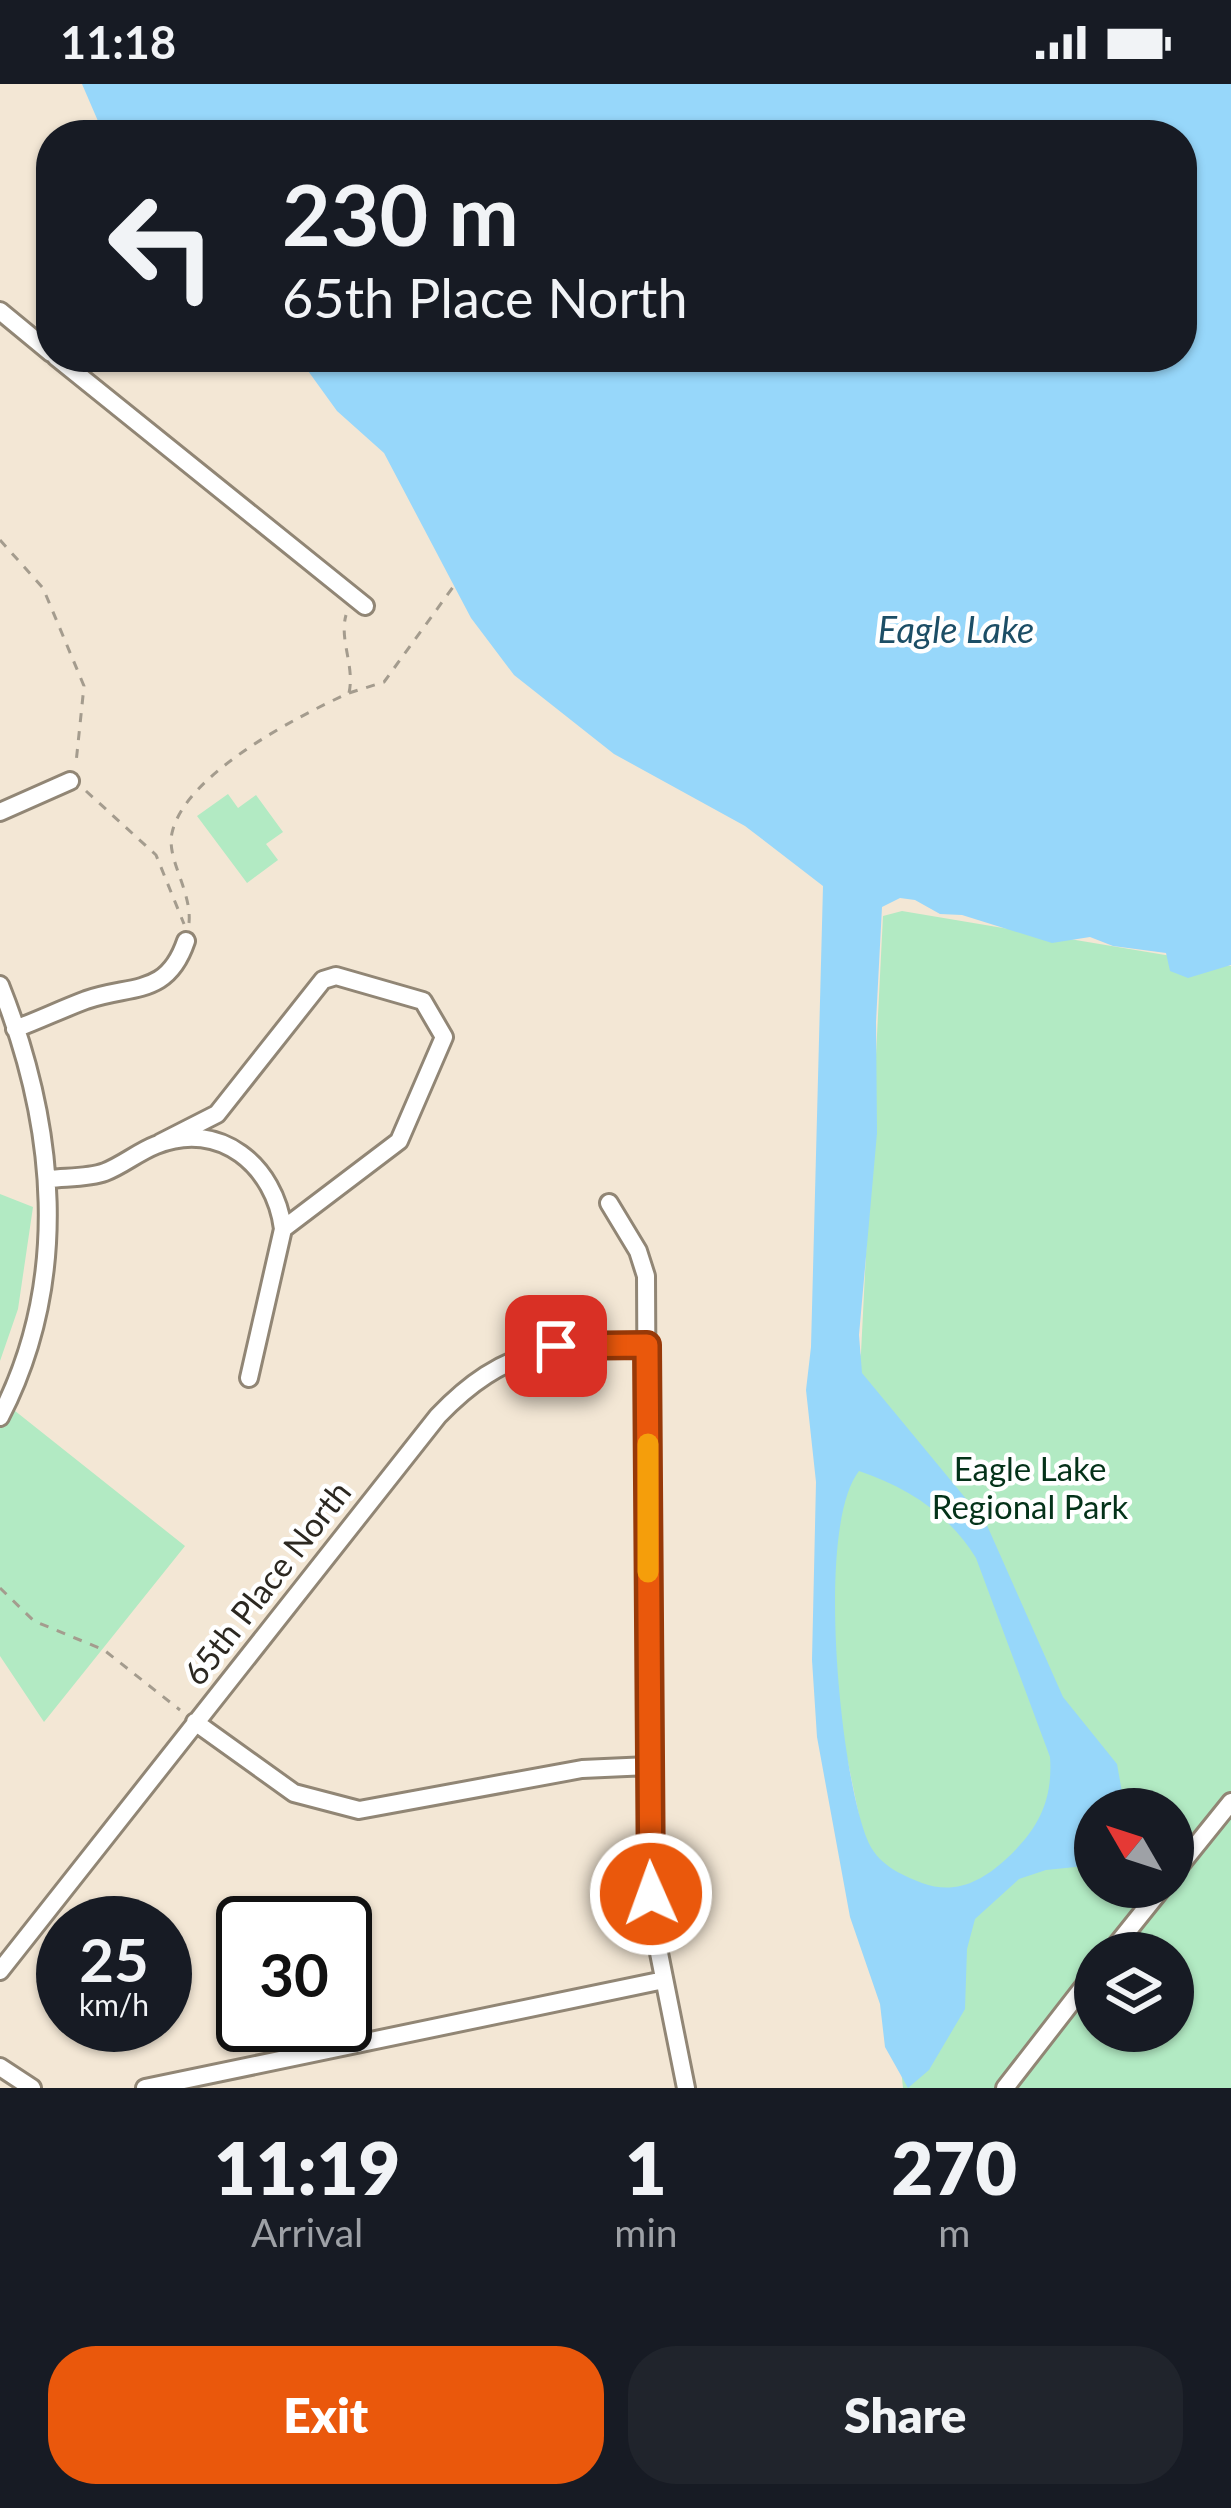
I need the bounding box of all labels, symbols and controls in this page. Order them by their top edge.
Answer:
text: 11:18 [60,15,176,69]
text: 230 m [282,163,519,264]
icon: left [84,168,240,324]
text: 65th Place North [282,265,688,330]
water label: Eagle Lake [878,607,1034,651]
pin [505,1295,607,1397]
icon: arrive [523,1313,589,1379]
park label: Eagle Lake Regional Park [932,1448,1128,1526]
street label: 65th Place North [174,1472,358,1692]
north arrow [1074,1788,1194,1908]
map controls [1074,1788,1194,2052]
position arrow [588,1831,714,1957]
speed limit sign: 30 [216,1896,372,2052]
text: 25 [79,1923,149,1995]
button: layers [1074,1932,1194,2052]
text: km/h [79,1986,149,2022]
text: 11:19 [214,2124,400,2210]
text: 1 [625,2124,667,2210]
text: 270 [892,2124,1017,2210]
text: Arrival [251,2209,363,2255]
text: min [614,2209,678,2255]
text: m [938,2209,970,2255]
button: Exit [48,2346,604,2484]
button: Share [628,2346,1183,2484]

